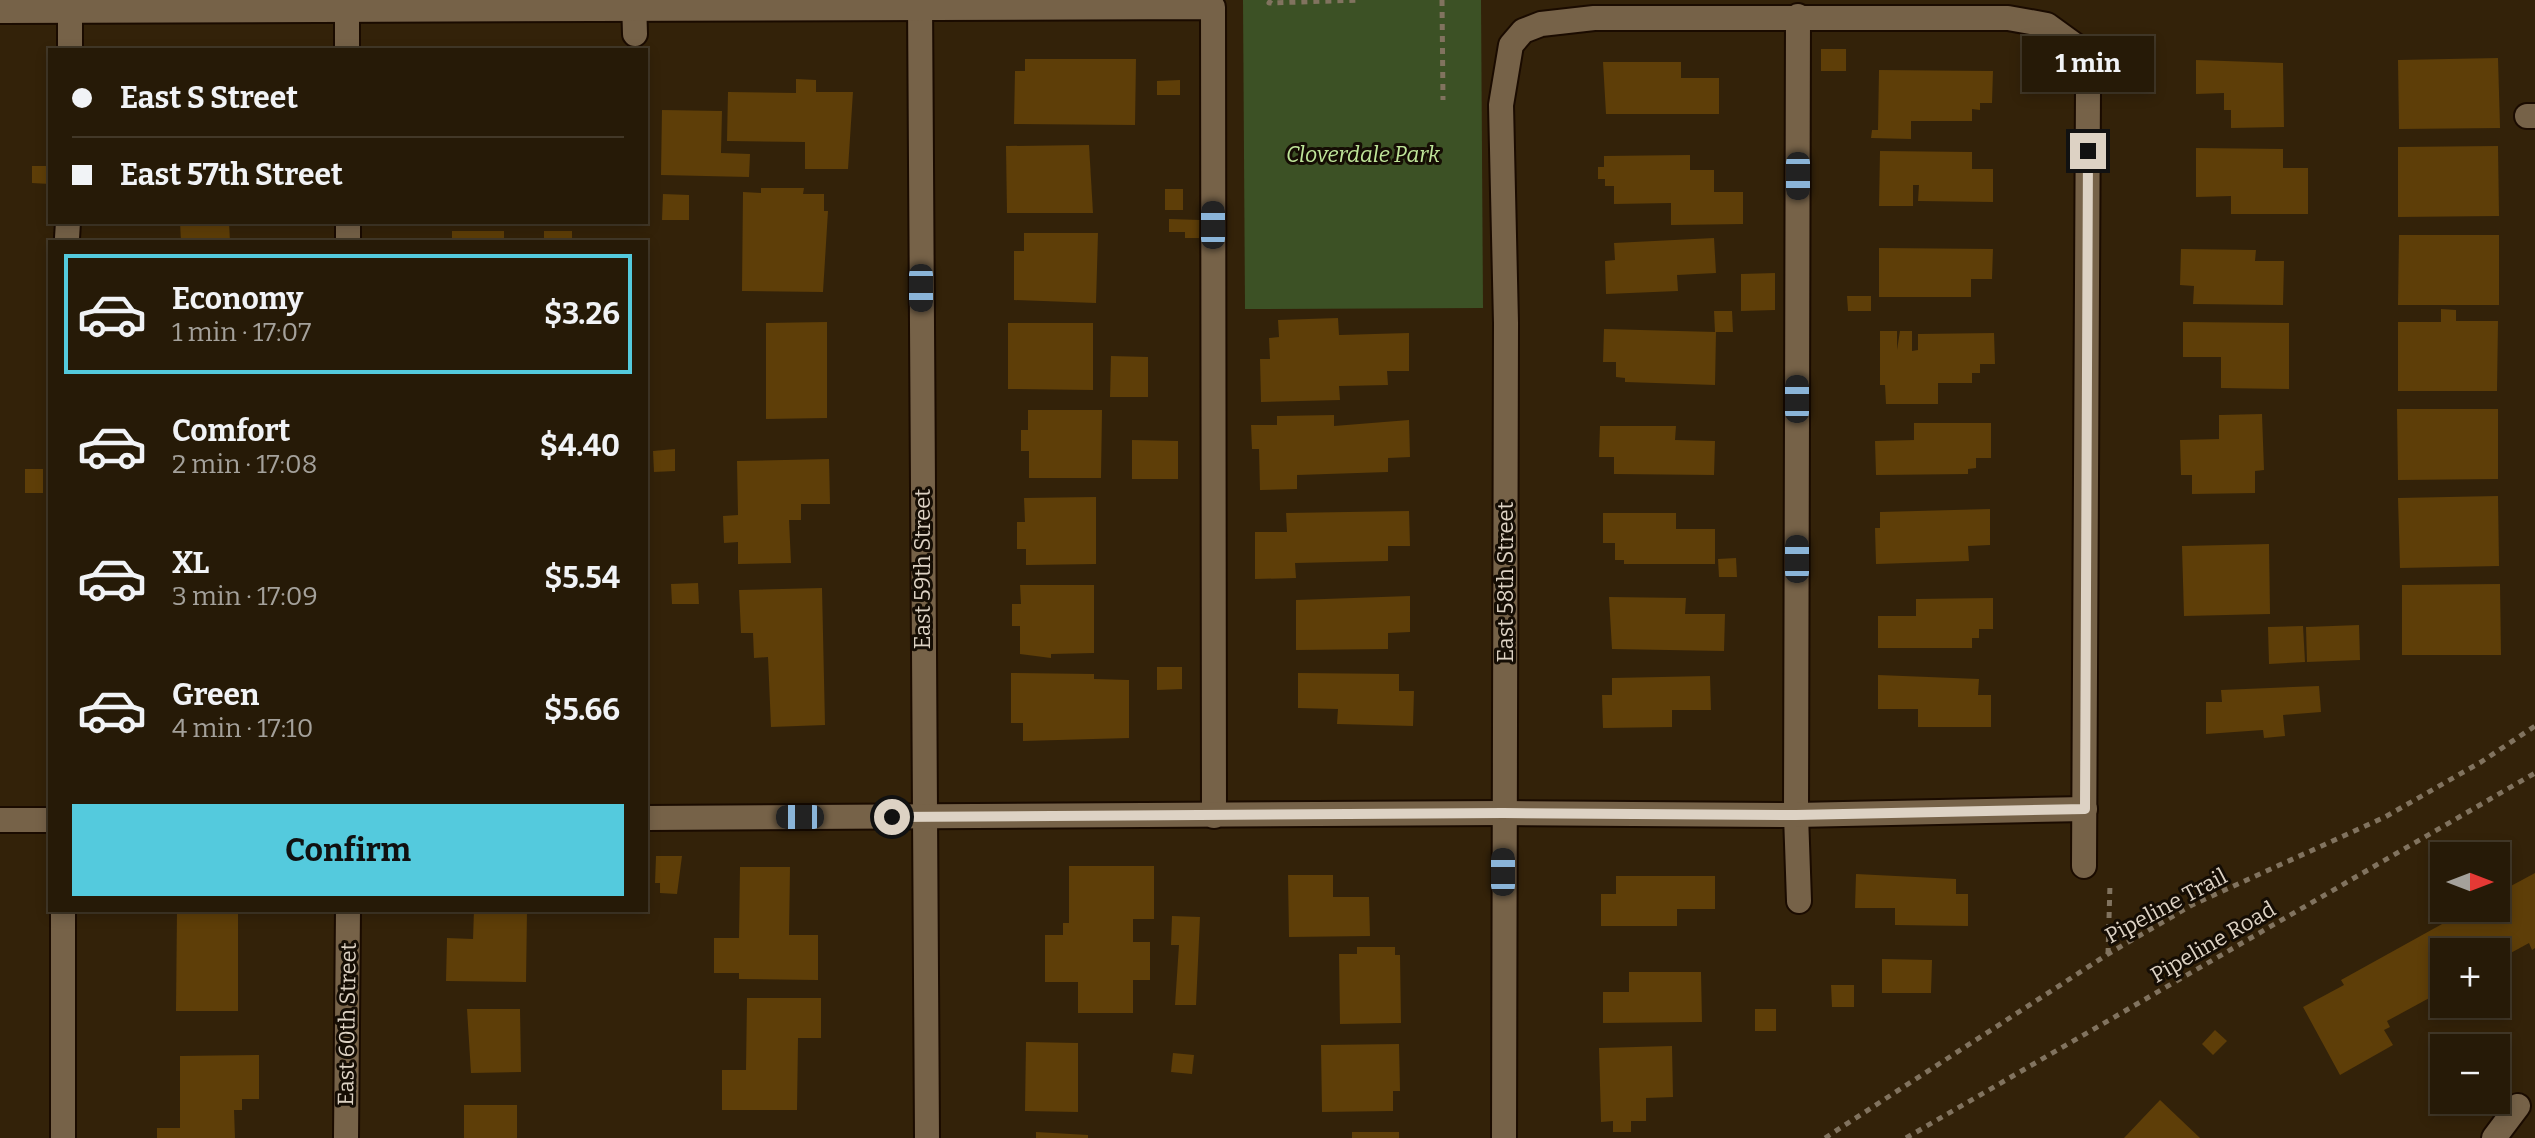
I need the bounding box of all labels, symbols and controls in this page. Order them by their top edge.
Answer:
callout: 1 min [2022,35,2154,91]
text: 1 min [2055,48,2121,79]
text: East S Street [120,80,298,116]
route end [2070,133,2106,169]
park label: Cloverdale Park [1286,141,1441,168]
car [1786,152,1810,200]
text: East 57th Street [120,157,343,193]
car [1201,201,1225,249]
car [909,264,933,312]
icon: car [76,278,148,350]
text: Economy [172,281,303,317]
text: $3.26 [544,296,620,332]
text: 1 min · 17:07 [172,317,311,348]
car [1785,375,1809,423]
icon: car [76,410,148,482]
text: Comfort [172,413,290,449]
text: $4.40 [540,428,620,464]
text: 2 min · 17:08 [172,449,317,480]
street label: East 59th Street [909,489,936,649]
street label: East 58th Street [1492,502,1519,662]
car [1785,535,1809,583]
icon: car [76,542,148,614]
text: XL [172,545,209,581]
text: $5.54 [544,560,620,596]
text: 3 min · 17:09 [172,581,318,612]
icon: car [76,674,148,746]
text: Green [172,677,259,713]
text: $5.66 [544,692,620,728]
text: 4 min · 17:10 [172,713,313,744]
route start [874,799,910,835]
button: Confirm [72,804,624,896]
car [776,805,824,829]
north arrow [2430,842,2510,922]
map controls [2430,842,2510,1114]
car [1491,848,1515,896]
street label: Pipeline Trail [2100,863,2232,949]
street label: Pipeline Road [2146,895,2280,989]
button: + [2430,938,2510,1018]
street label: East 60th Street [332,942,362,1106]
button: − [2430,1034,2510,1114]

